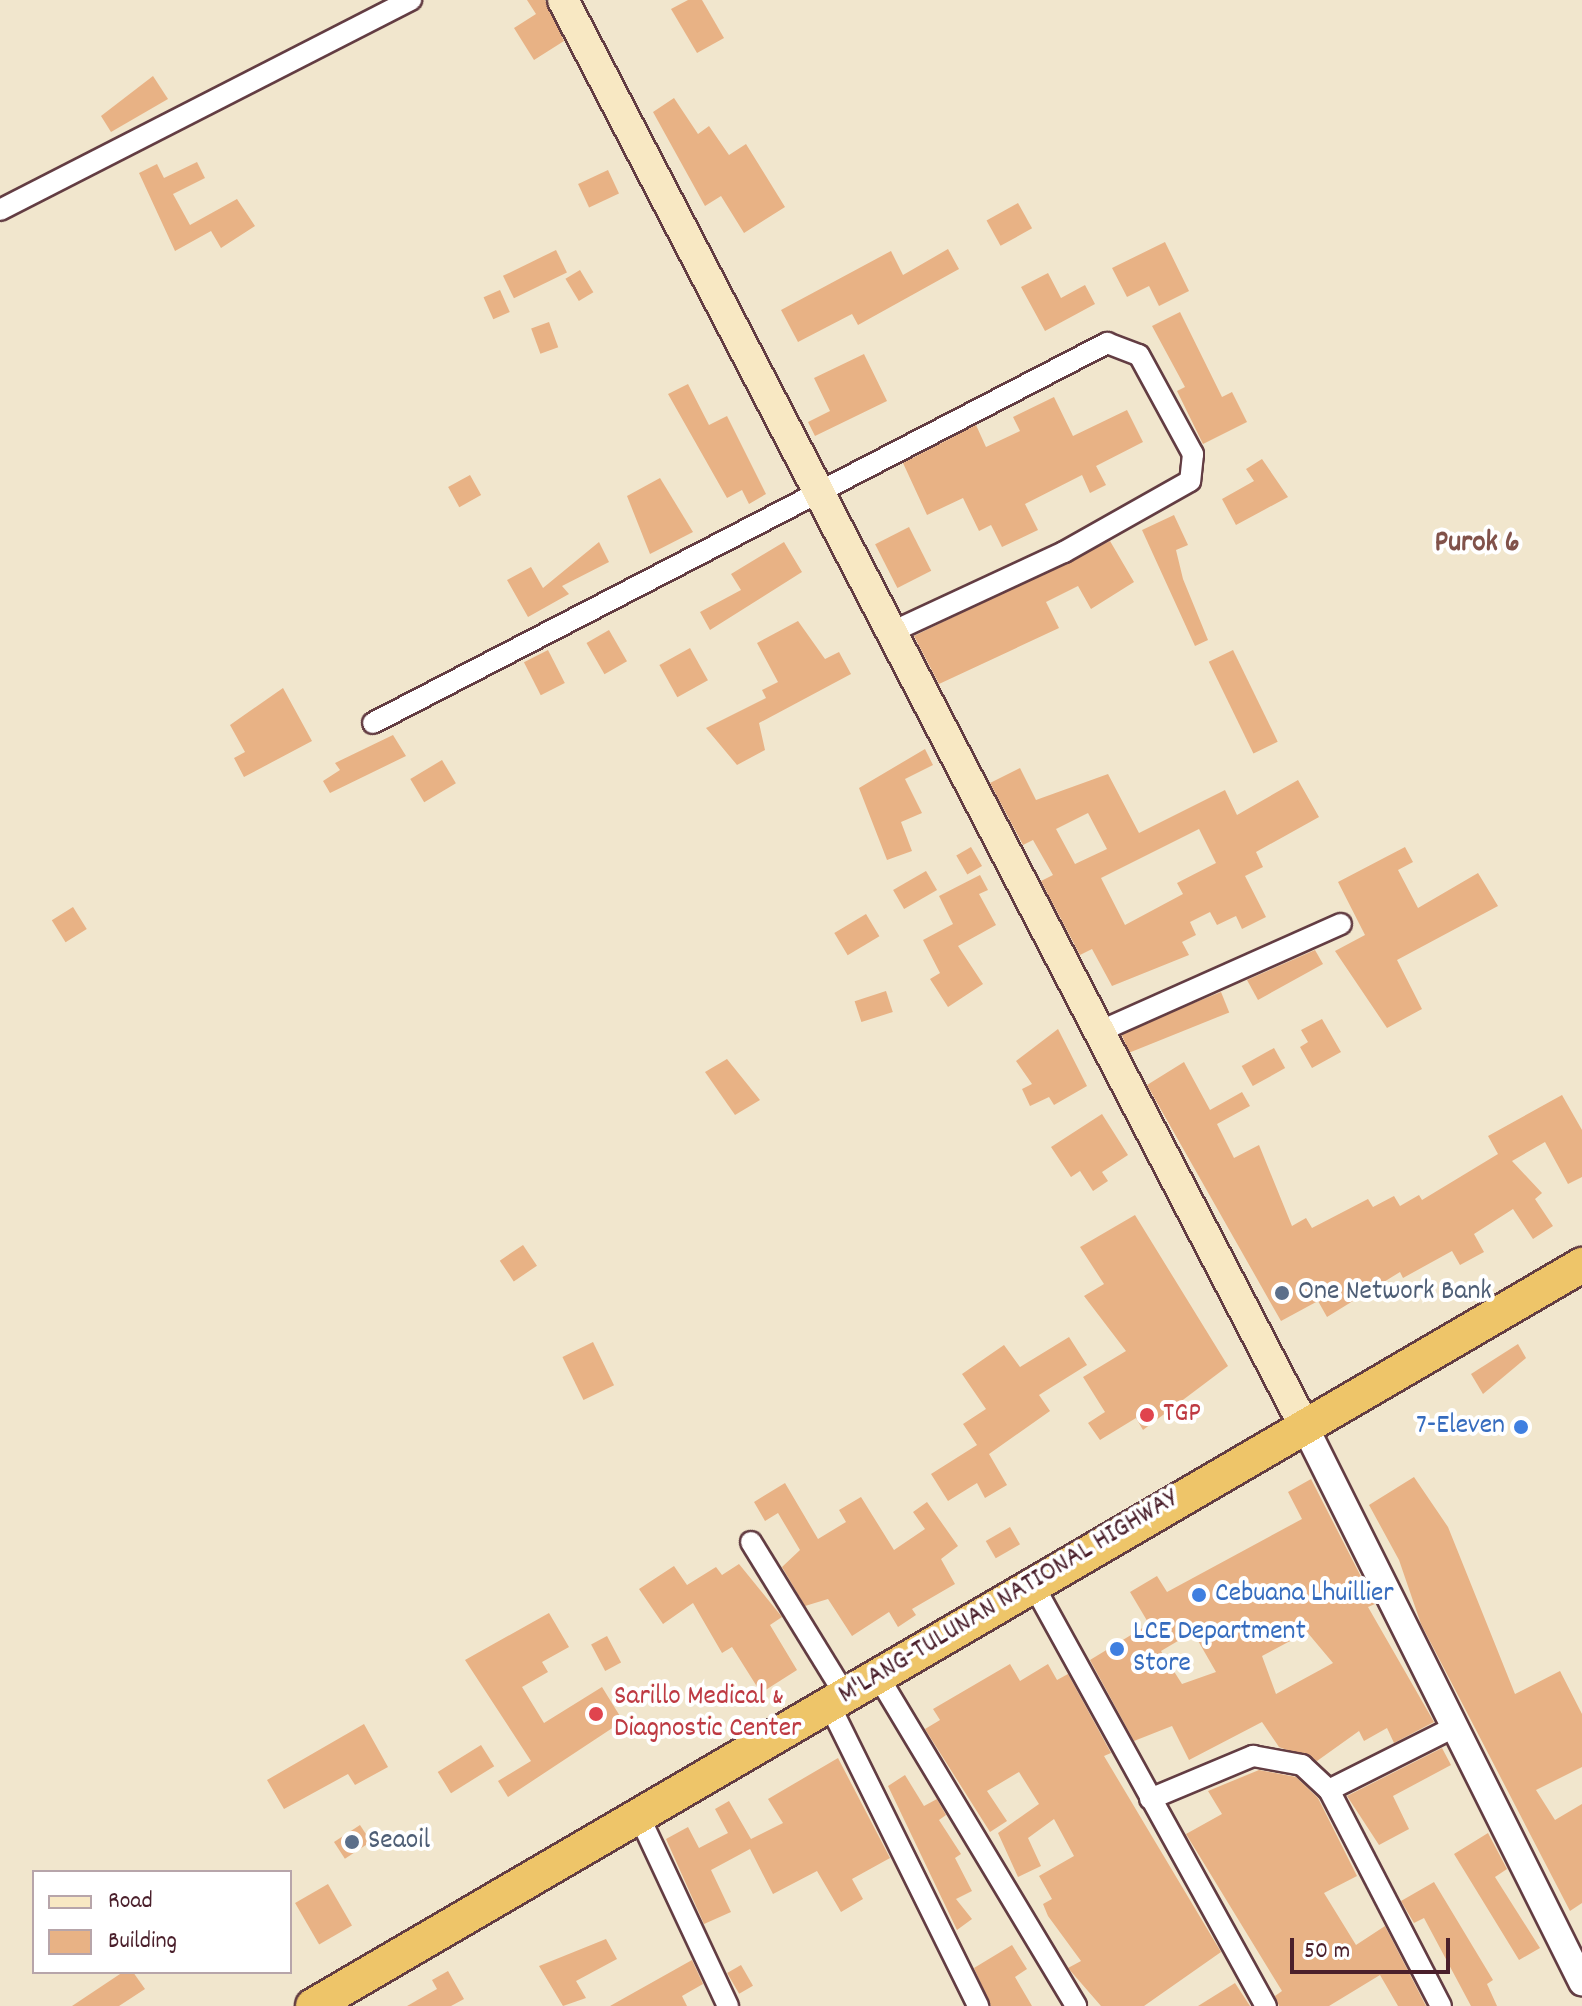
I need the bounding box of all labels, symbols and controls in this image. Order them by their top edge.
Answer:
district label: Purok 6 [1435,527,1519,563]
place label: One Network Bank [1298,1276,1492,1310]
marker: One Network Bank [1273,1284,1291,1302]
place label: TGP [1163,1398,1201,1432]
marker: TGP [1138,1406,1156,1424]
place label: 7-Eleven [1416,1410,1505,1444]
marker: 7-Eleven [1512,1418,1530,1436]
street label: M'LANG-TULUNAN NATIONAL HIGHWAY [833,1483,1185,1713]
place label: Cebuana Lhuillier [1215,1578,1394,1612]
marker: Cebuana Lhuillier [1190,1586,1208,1604]
place label: LCE Department Store [1133,1616,1306,1682]
marker: LCE Department Store [1108,1640,1126,1658]
place label: Sarillo Medical & Diagnostic Center [614,1681,801,1747]
marker: Sarillo Medical & Diagnostic Center [585,1703,607,1725]
place label: Seaoil [368,1825,430,1859]
marker: Seaoil [343,1833,361,1851]
legend [32,1870,292,1974]
text: Road [108,1885,153,1919]
scale bar [1294,1922,1454,1972]
text: Building [108,1925,177,1959]
text: 50 m [1304,1935,1350,1969]

